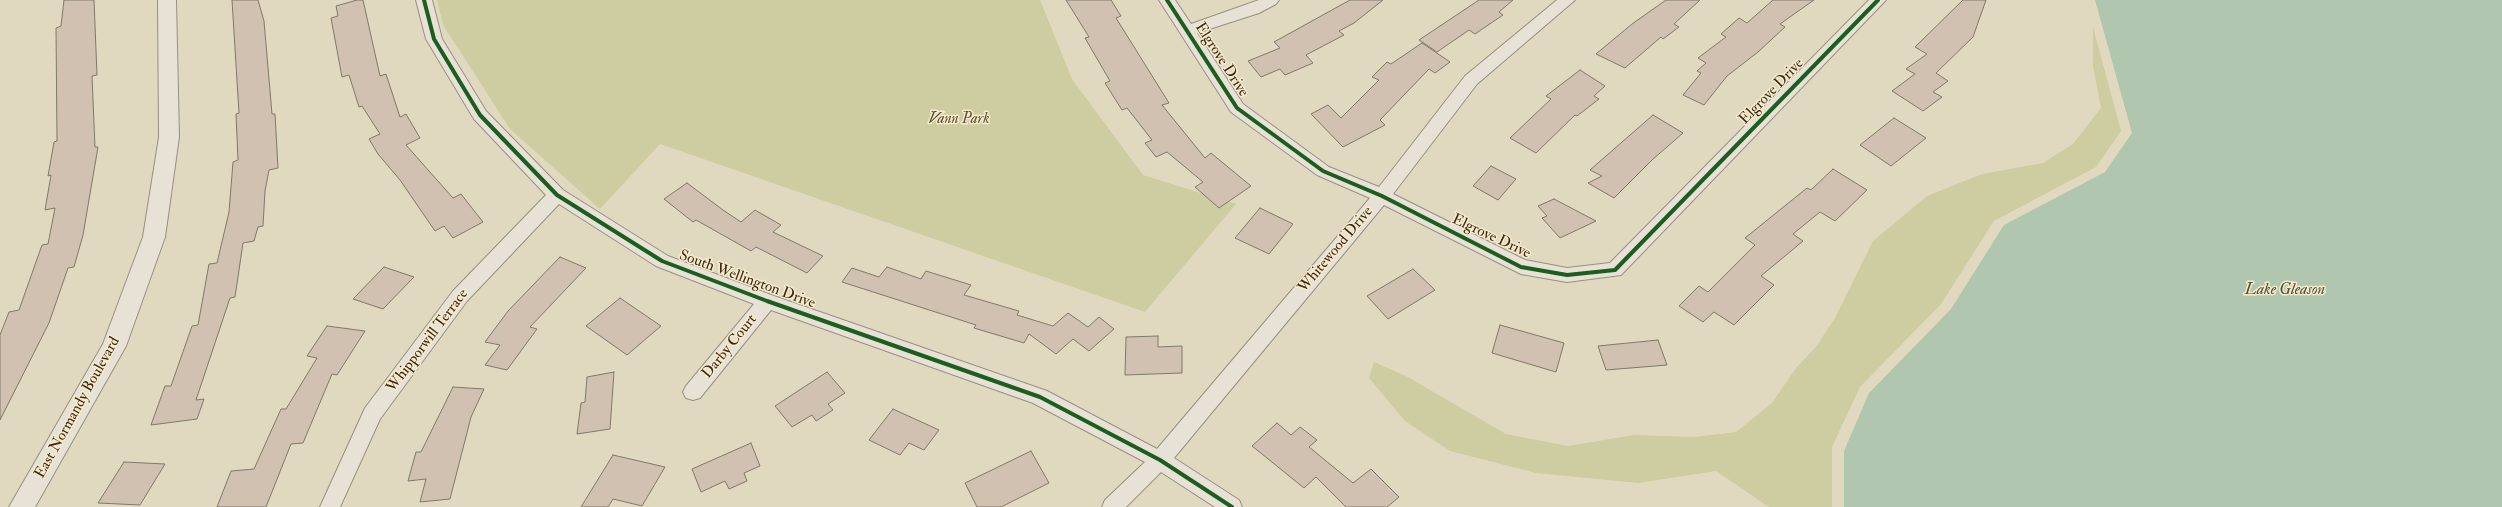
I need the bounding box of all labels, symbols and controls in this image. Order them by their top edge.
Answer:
street label: Elgrove Drive [1190,20,1252,100]
street label: Elgrove Drive [1736,55,1808,129]
park label: Vann Park [929,111,989,129]
street label: Whitewood Drive [1295,203,1377,297]
street label: Elgrove Drive [1449,211,1533,263]
street label: South Wellington Drive [677,247,817,313]
water label: Lake Gleason [2245,281,2325,301]
street label: Whipporwill Terrace [383,286,473,396]
street label: Darby Court [699,311,761,383]
street label: East Normandy Boulevard [32,334,124,482]

